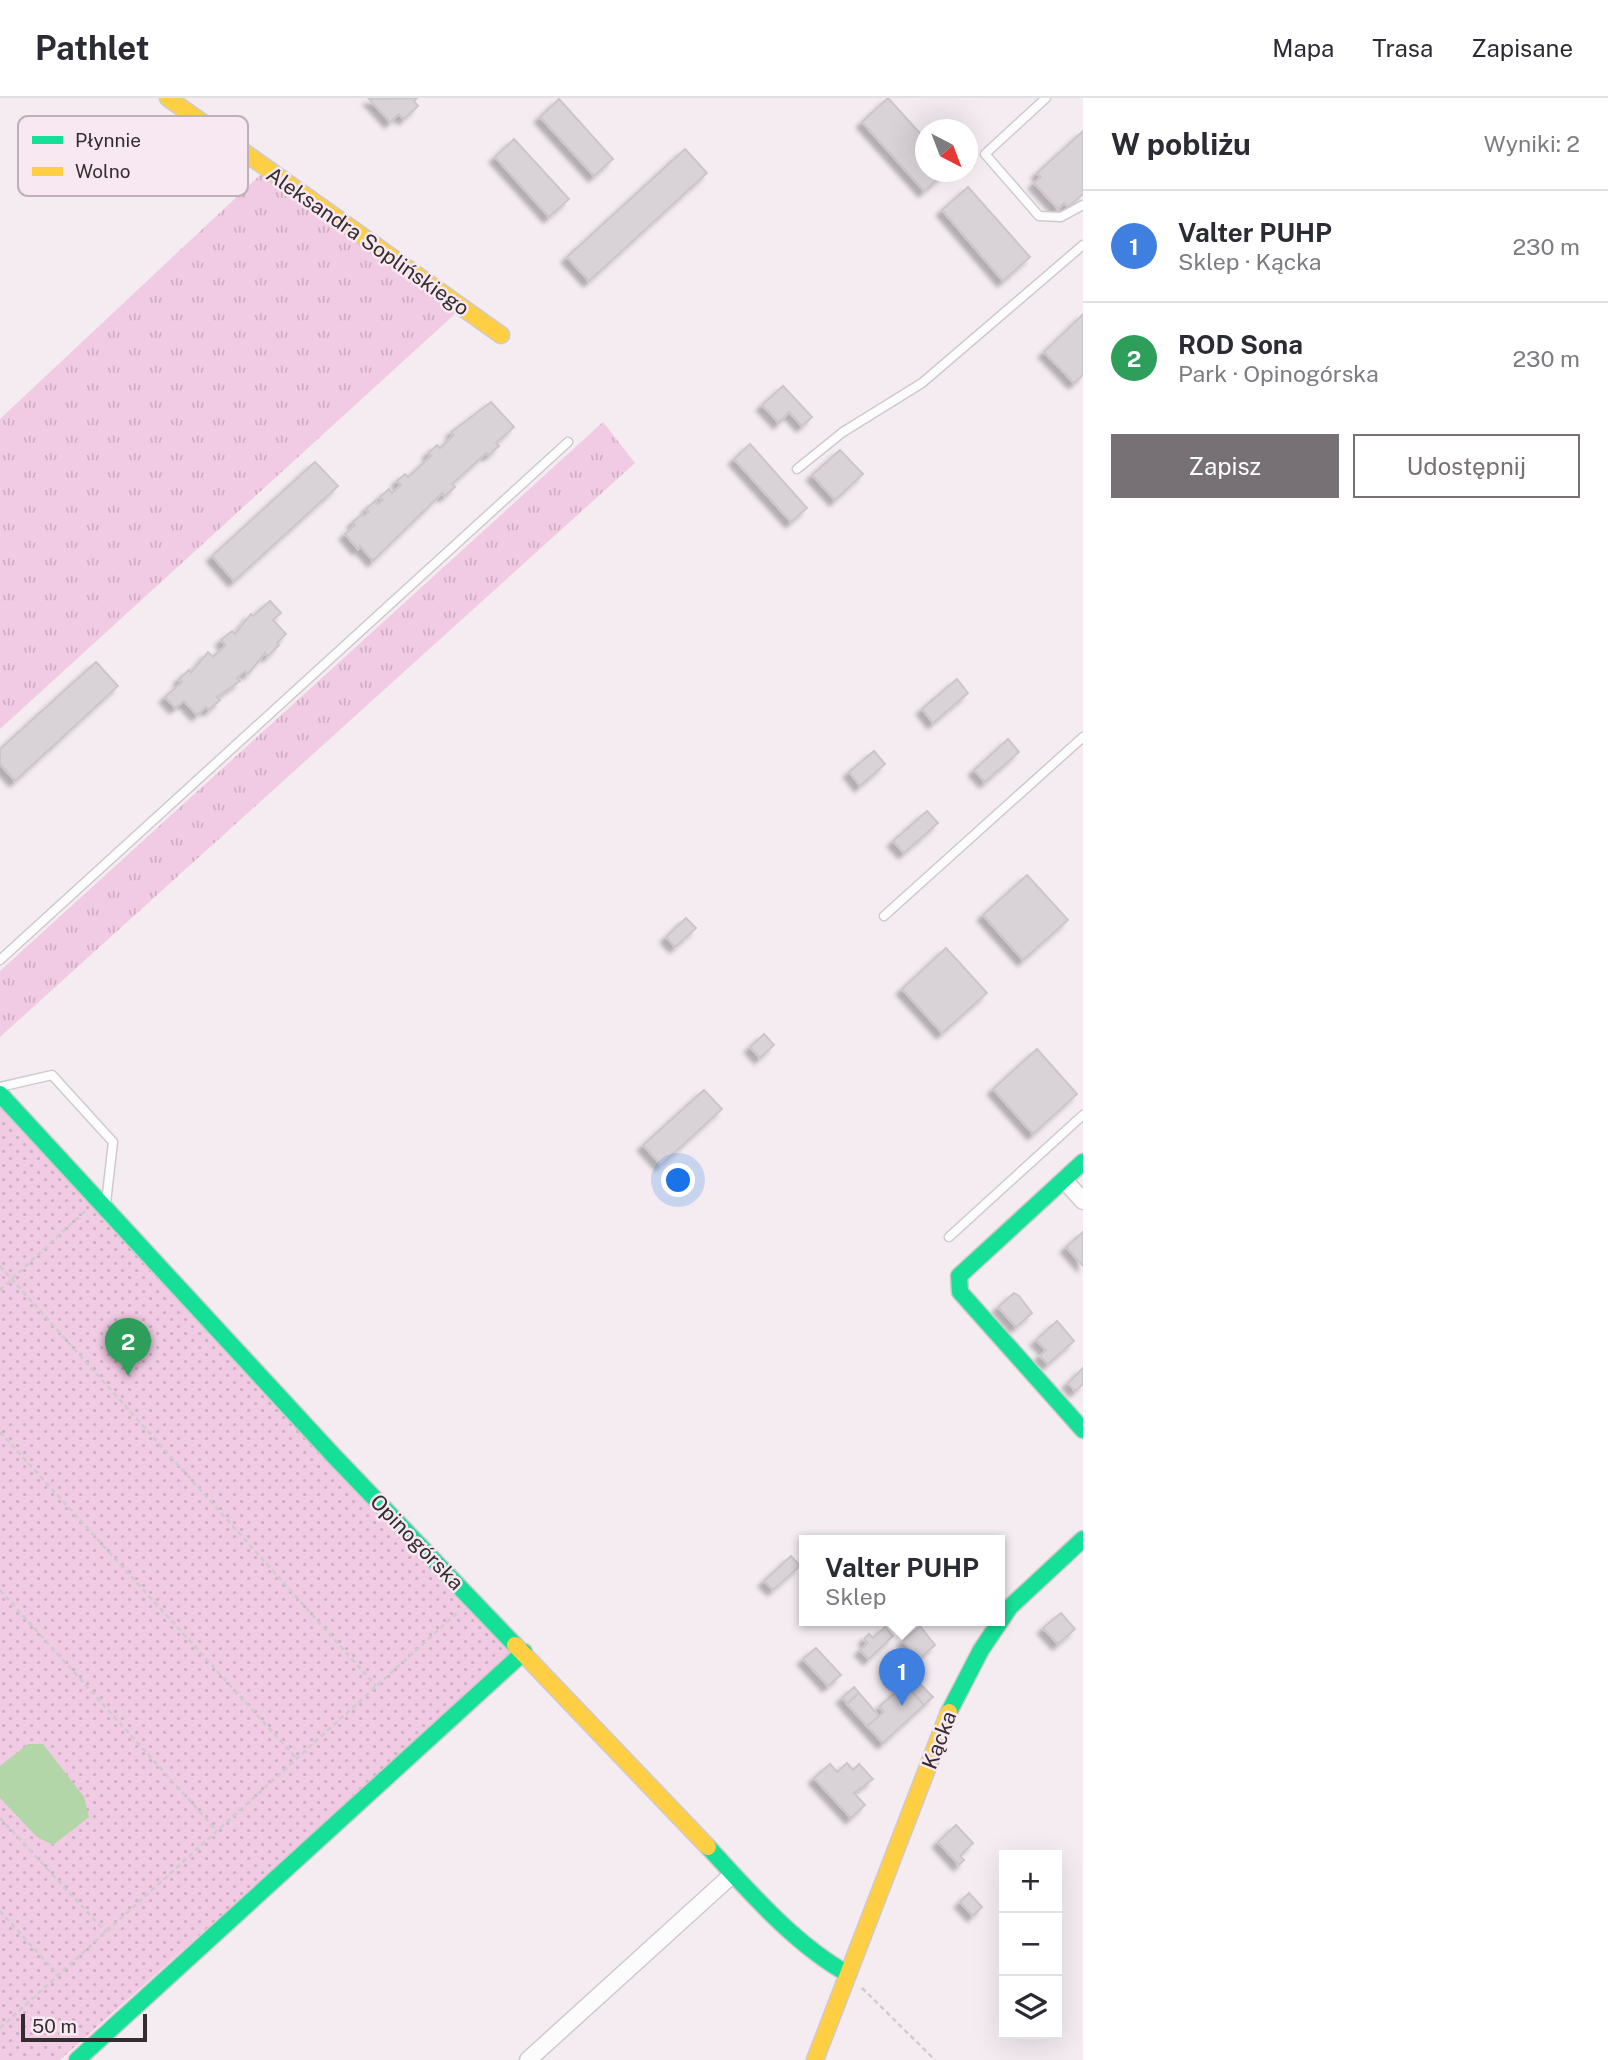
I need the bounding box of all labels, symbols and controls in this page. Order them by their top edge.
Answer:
text: Pathlet [35,29,150,67]
text: Mapa [1272,34,1334,62]
text: Trasa [1372,34,1433,62]
text: Zapisane [1471,34,1573,62]
legend [18,116,248,196]
north arrow [915,119,978,182]
text: W pobliżu [1111,126,1251,162]
text: Płynnie [75,129,141,151]
text: Wyniki: 2 [1484,130,1580,157]
text: Wolno [75,160,130,182]
street label: Aleksandra Soplińskiego [262,161,474,321]
text: Valter PUHP [1178,217,1332,248]
text: 1 [1129,233,1139,260]
text: 230 m [1512,233,1580,260]
text: Sklep · Kącka [1178,248,1321,275]
text: ROD Sona [1178,329,1303,360]
text: 2 [1127,345,1141,372]
text: 230 m [1512,345,1580,372]
text: Park · Opinogórska [1178,360,1379,387]
button: Zapisz [1111,434,1339,498]
button: Udostępnij [1353,434,1580,498]
your location [661,1163,695,1197]
pin: 2 [105,1318,151,1376]
street label: Opinogórska [365,1489,469,1595]
popup [799,1535,1005,1626]
text: Valter PUHP [825,1552,979,1583]
text: Sklep [825,1583,886,1610]
pin: 1 [879,1648,925,1706]
street label: Kącka [917,1707,961,1773]
map controls [999,1850,1062,2039]
button: + [999,1850,1062,1913]
button: − [999,1913,1062,1976]
button: layers [999,1976,1062,2039]
scale bar [21,2011,147,2043]
text: 50 m [32,2015,77,2037]

